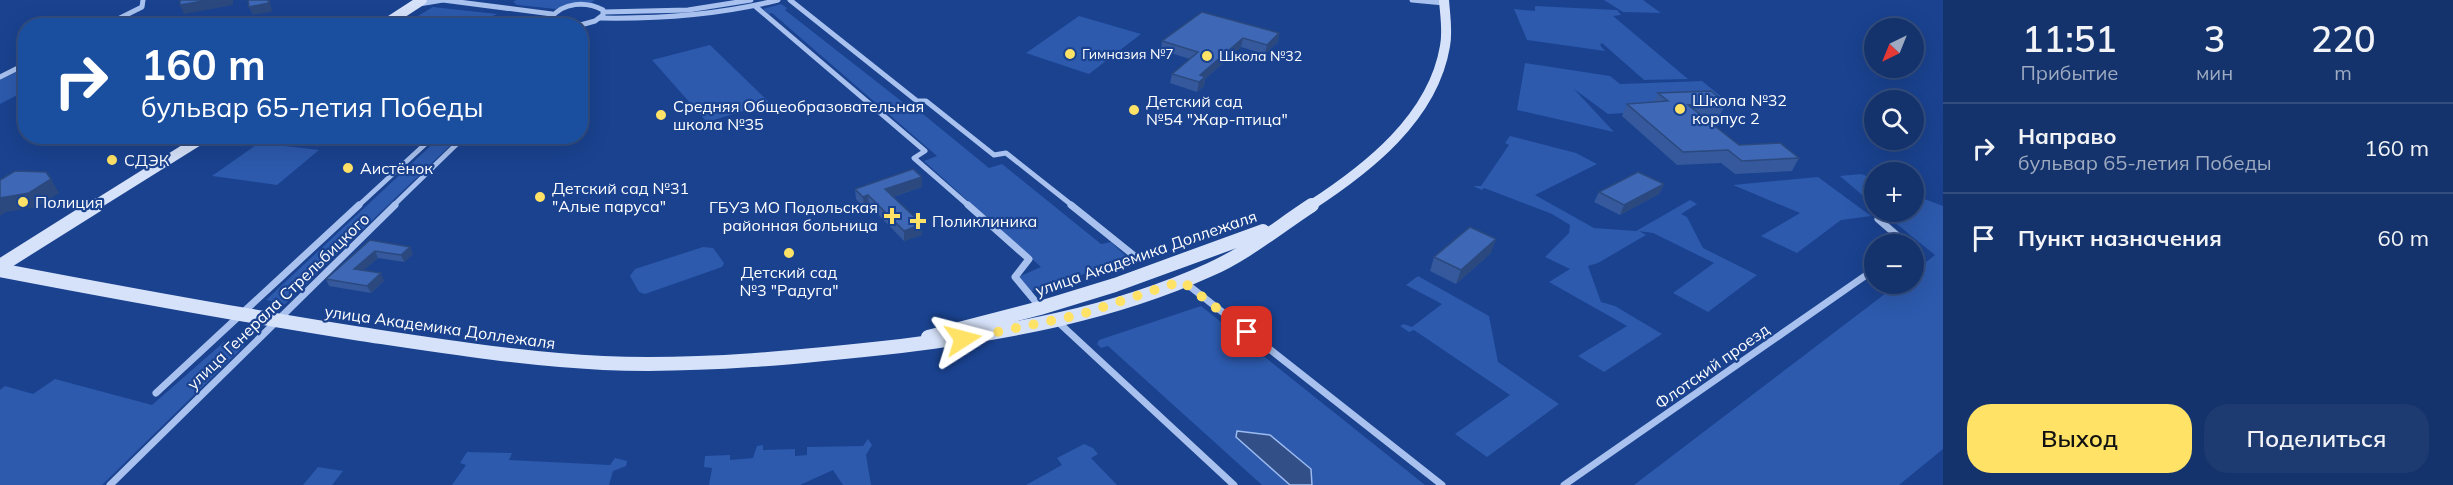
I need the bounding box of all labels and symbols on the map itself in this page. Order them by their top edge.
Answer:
north arrow [1864,18,1924,78]
place label: Гимназия №7 [1082,45,1174,63]
marker: Гимназия №7 [1063,47,1077,61]
place label: Школа №32 [1219,47,1302,65]
marker: Школа №32 [1200,49,1214,63]
place label: Школа №32 корпус 2 [1692,90,1787,128]
place label: Детский сад №54 "Жар-птица" [1146,91,1288,129]
place label: Средняя Общеобразовательная школа №35 [673,96,924,134]
marker: Школа №32 корпус 2 [1673,102,1687,116]
marker: Детский сад №54 "Жар-птица" [1127,103,1141,117]
marker: Средняя Общеобразовательная школа №35 [654,108,668,122]
place label: СДЭК [124,150,170,170]
marker: СДЭК [105,153,119,167]
place label: Аистёнок [360,158,433,178]
marker: Аистёнок [341,161,355,175]
place label: Детский сад №31 "Алые паруса" [552,178,689,216]
marker: Детский сад №31 "Алые паруса" [533,190,547,204]
place label: Полиция [35,192,103,212]
marker: Полиция [16,195,30,209]
place label: ГБУЗ МО Подольская районная больница [709,197,878,235]
street label: улица Академика Доллежаля [1033,206,1259,300]
marker: ГБУЗ МО Подольская районная больница [883,207,901,225]
street label: улица Генерала Стрельбицкого [183,208,373,394]
place label: Поликлиника [932,211,1037,231]
marker: Поликлиника [909,212,927,230]
marker: Детский сад №3 "Радуга" [782,246,796,260]
place label: Детский сад №3 "Радуга" [740,262,838,300]
street label: улица Академика Доллежаля [323,301,557,353]
pin [1221,306,1272,357]
position arrow [931,307,995,371]
street label: Флотский проезд [1651,319,1773,413]

